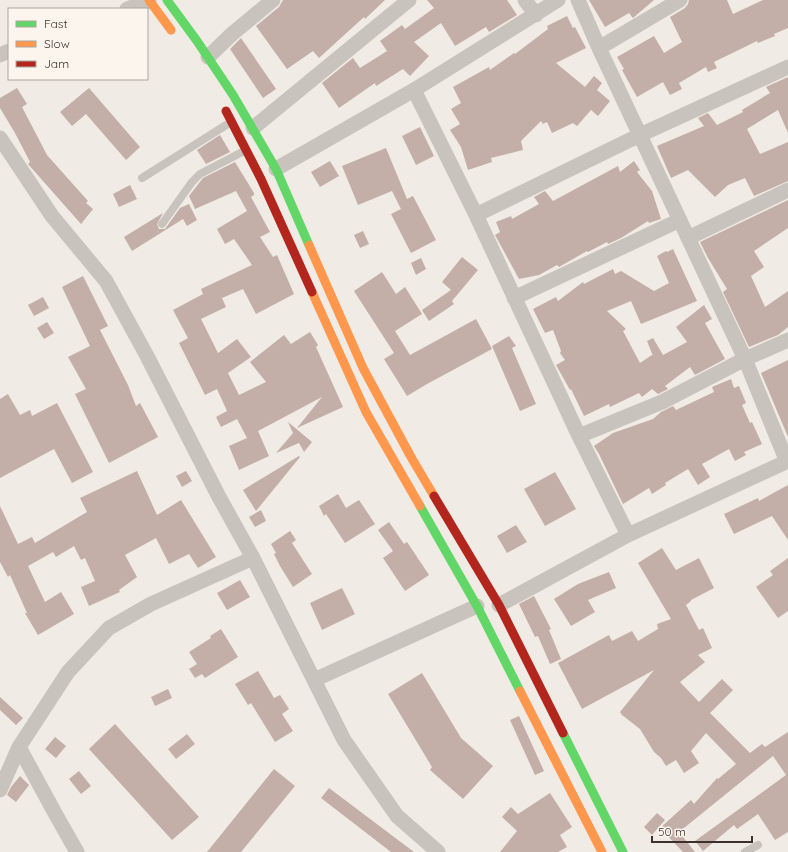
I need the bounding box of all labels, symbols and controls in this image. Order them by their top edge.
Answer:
legend [8,8,148,80]
text: Fast [44,16,68,31]
text: Slow [44,36,70,51]
text: Jam [44,56,69,71]
scale bar [652,818,752,844]
text: 50 m [658,824,686,839]

